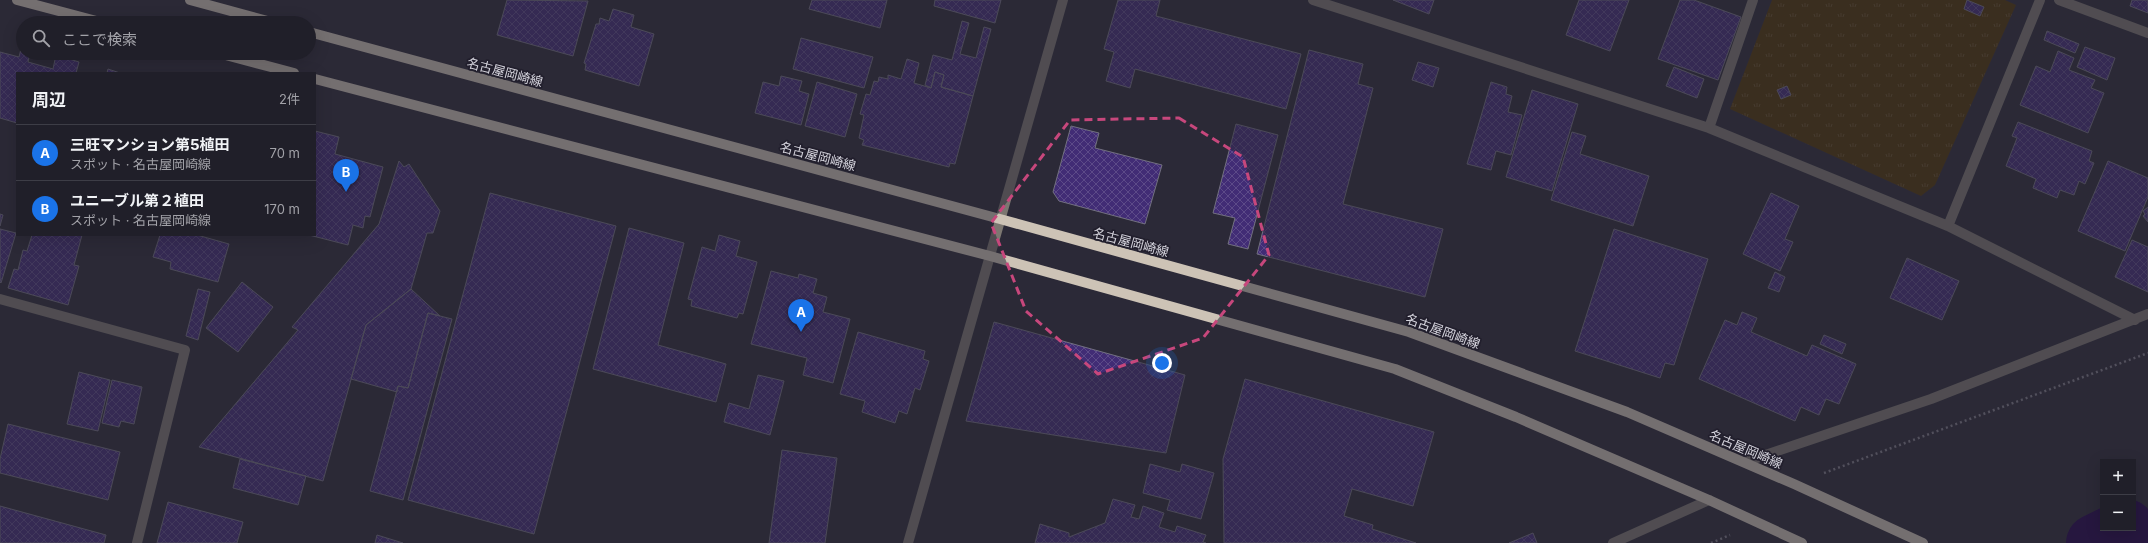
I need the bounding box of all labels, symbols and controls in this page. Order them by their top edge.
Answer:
search box [16,16,316,60]
icon: search [30,27,52,49]
text: ここで検索 [62,30,137,49]
street label: 名古屋岡崎線 [465,54,545,90]
text: 周辺 [32,90,66,110]
text: 2件 [279,91,300,107]
text: 三旺マンション第5植田 [70,135,230,154]
street label: 名古屋岡崎線 [778,138,858,174]
text: A [40,145,50,161]
text: 70 m [270,145,300,161]
text: スポット · 名古屋岡崎線 [70,156,211,172]
pin: B [333,159,359,192]
text: ユニーブル第２植田 [70,191,204,210]
text: B [41,201,49,217]
text: 170 m [264,201,300,217]
text: スポット · 名古屋岡崎線 [70,212,211,228]
street label: 名古屋岡崎線 [1091,224,1171,260]
pin: A [788,299,814,332]
street label: 名古屋岡崎線 [1404,310,1482,352]
your location [1152,353,1172,373]
street label: 名古屋岡崎線 [1707,426,1785,472]
map controls [2100,459,2136,531]
button: + [2100,459,2136,495]
button: − [2100,495,2136,531]

